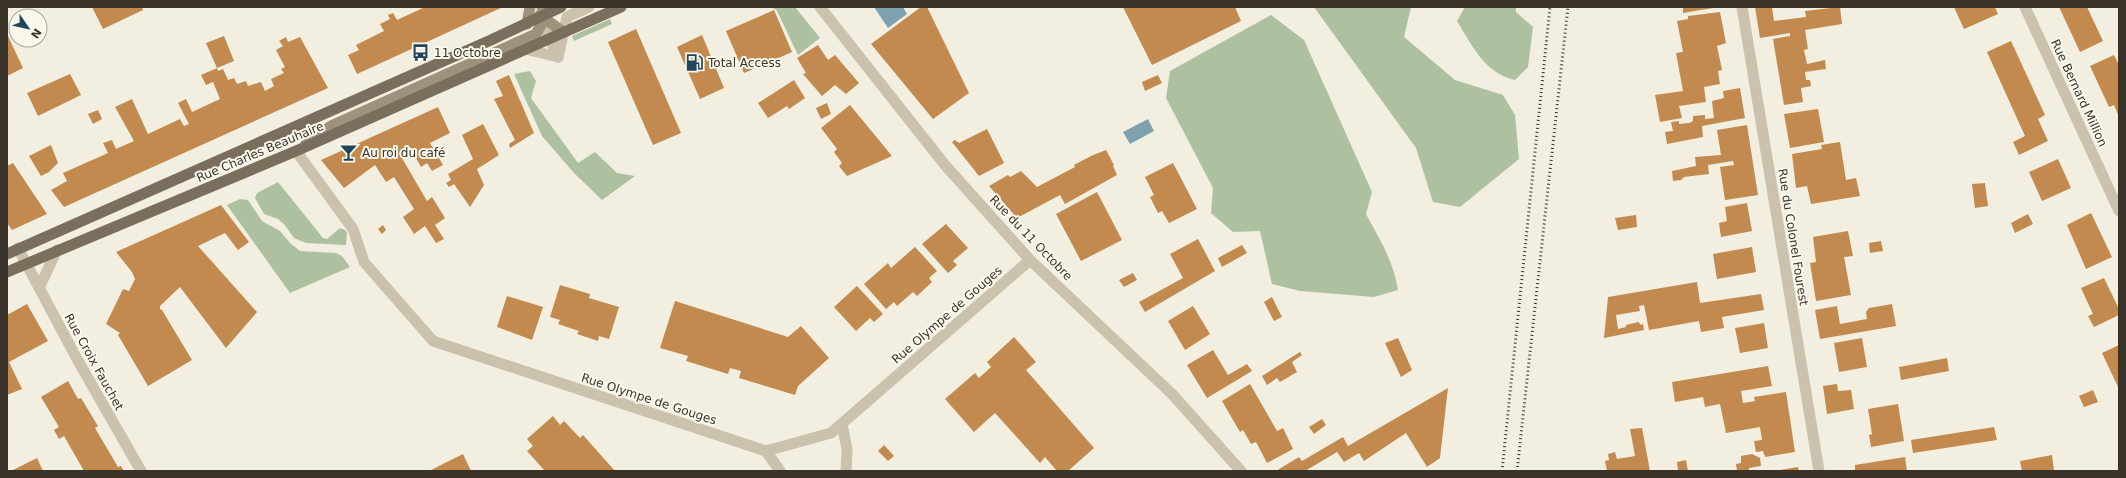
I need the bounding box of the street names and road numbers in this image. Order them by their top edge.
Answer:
street label: Rue Bernard Million [2048,37,2110,149]
street label: Rue Charles Beauhaire [194,119,326,185]
street label: Rue du Colonel Fourest [1775,167,1811,307]
street label: Rue du 11 Octobre [987,193,1075,283]
street label: Rue Olympe de Gouges [889,263,1005,367]
street label: Rue Croix Fauchet [62,311,127,413]
street label: Rue Olympe de Gouges [580,371,718,427]

